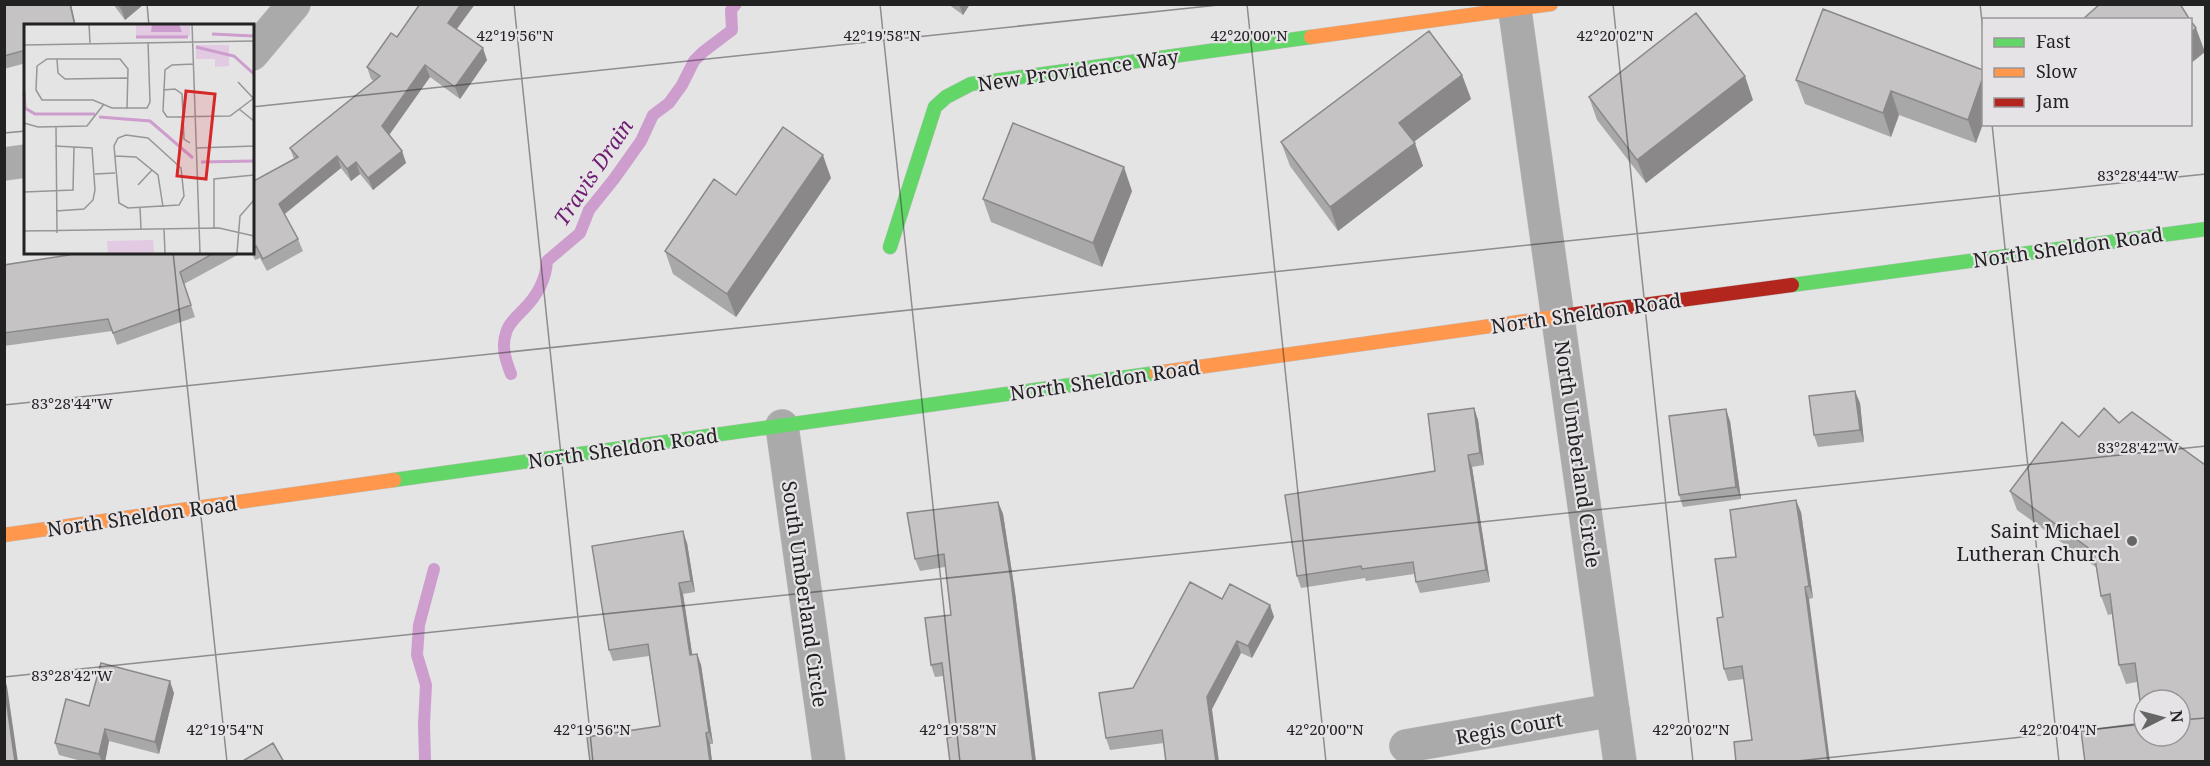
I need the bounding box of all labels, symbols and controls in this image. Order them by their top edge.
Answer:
legend [1982,18,2192,126]
inset map [24,24,254,254]
text: 42°19'56"N [476,25,554,45]
text: 42°19'58"N [843,25,921,45]
text: 42°20'00"N [1210,25,1288,45]
text: 42°20'02"N [1576,25,1654,45]
text: Fast [2036,29,2071,53]
street label: New Providence Way [976,42,1181,97]
text: Slow [2036,59,2078,83]
text: Jam [2035,89,2070,113]
water label: Travis Drain [547,113,639,231]
text: 83°28'44"W [2097,165,2179,185]
street label: North Sheldon Road [1971,220,2165,274]
street label: North Sheldon Road [1489,286,1683,340]
street label: North Umberland Circle [1549,338,1607,570]
street label: North Sheldon Road [1008,353,1202,407]
text: 83°28'44"W [31,393,113,413]
street label: North Sheldon Road [526,421,720,475]
text: 83°28'42"W [2097,437,2179,457]
street label: South Umberland Circle [776,479,834,709]
street label: North Sheldon Road [45,489,239,543]
place label: Saint Michael Lutheran Church [1956,517,2120,567]
marker: Saint Michael Lutheran Church [2125,534,2139,548]
text: 83°28'42"W [31,665,113,685]
north arrow [2132,688,2192,748]
street label: Regis Court [1453,705,1565,751]
text: N [2165,709,2189,724]
text: 42°19'54"N [186,719,264,739]
text: 42°19'56"N [553,719,631,739]
text: 42°19'58"N [919,719,997,739]
text: 42°20'00"N [1286,719,1364,739]
text: 42°20'02"N [1652,719,1730,739]
text: 42°20'04"N [2019,719,2097,739]

